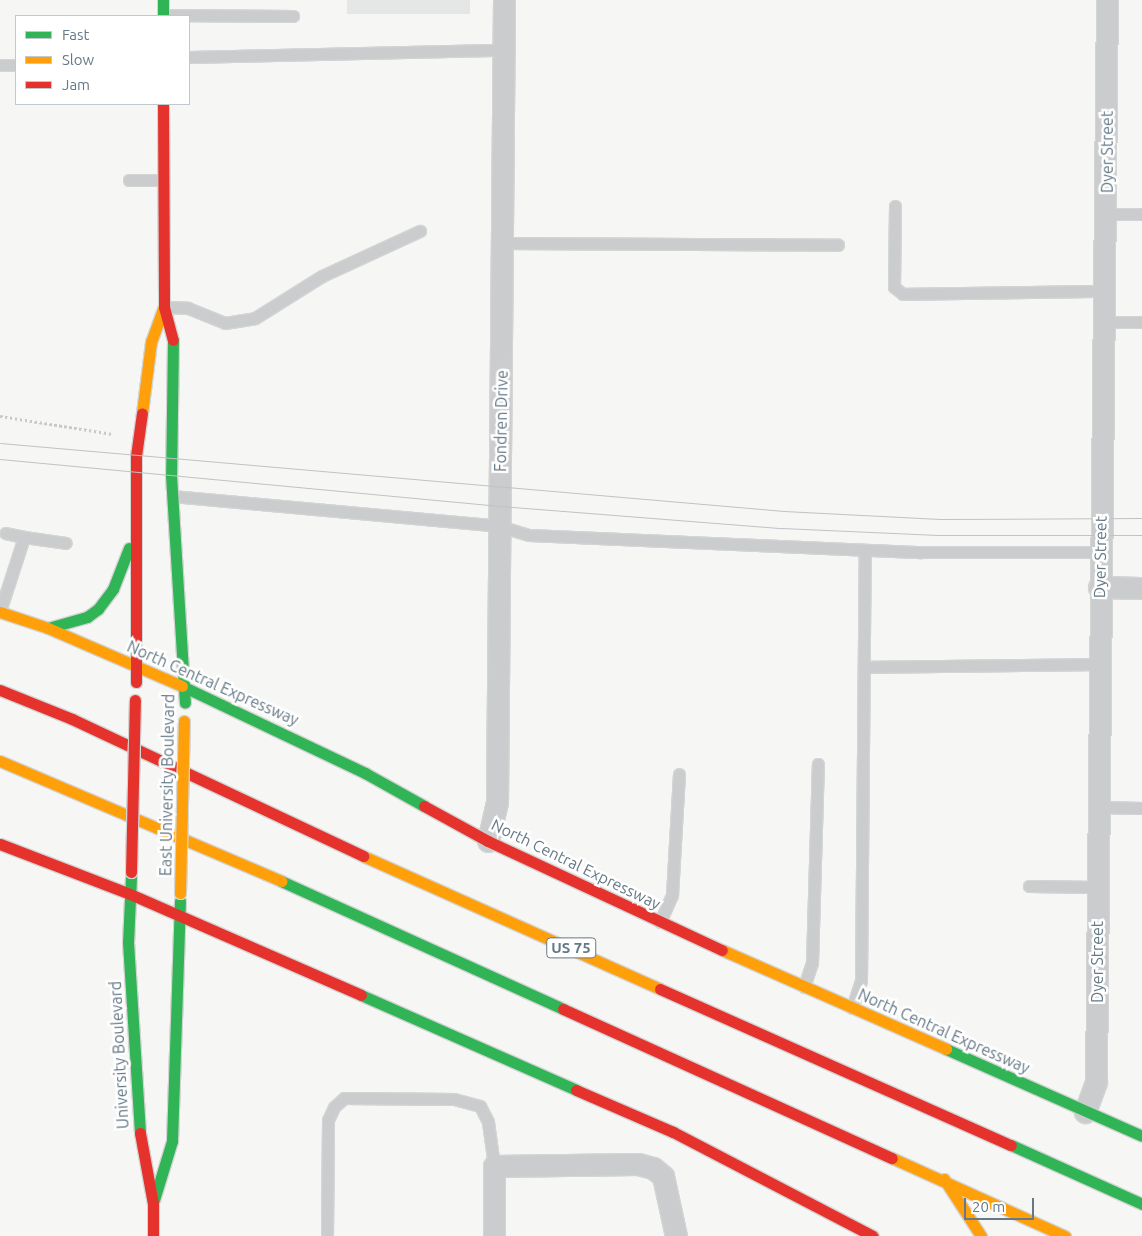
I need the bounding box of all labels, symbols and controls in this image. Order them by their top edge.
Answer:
legend [15,15,190,105]
text: Fast [62,26,89,43]
text: Slow [62,51,94,68]
text: Jam [62,76,90,93]
street label: Dyer Street [1097,111,1117,193]
street label: Fondren Drive [491,370,511,472]
street label: Dyer Street [1090,516,1110,598]
street label: North Central Expressway [124,636,302,730]
street label: East University Boulevard [156,694,178,876]
street label: North Central Expressway [488,815,664,913]
street label: Dyer Street [1087,921,1107,1003]
road number: US 75 [546,936,596,960]
street label: University Boulevard [106,980,132,1130]
street label: North Central Expressway [855,984,1033,1078]
scale bar [967,1188,1037,1220]
text: 20 m [972,1198,1005,1215]

